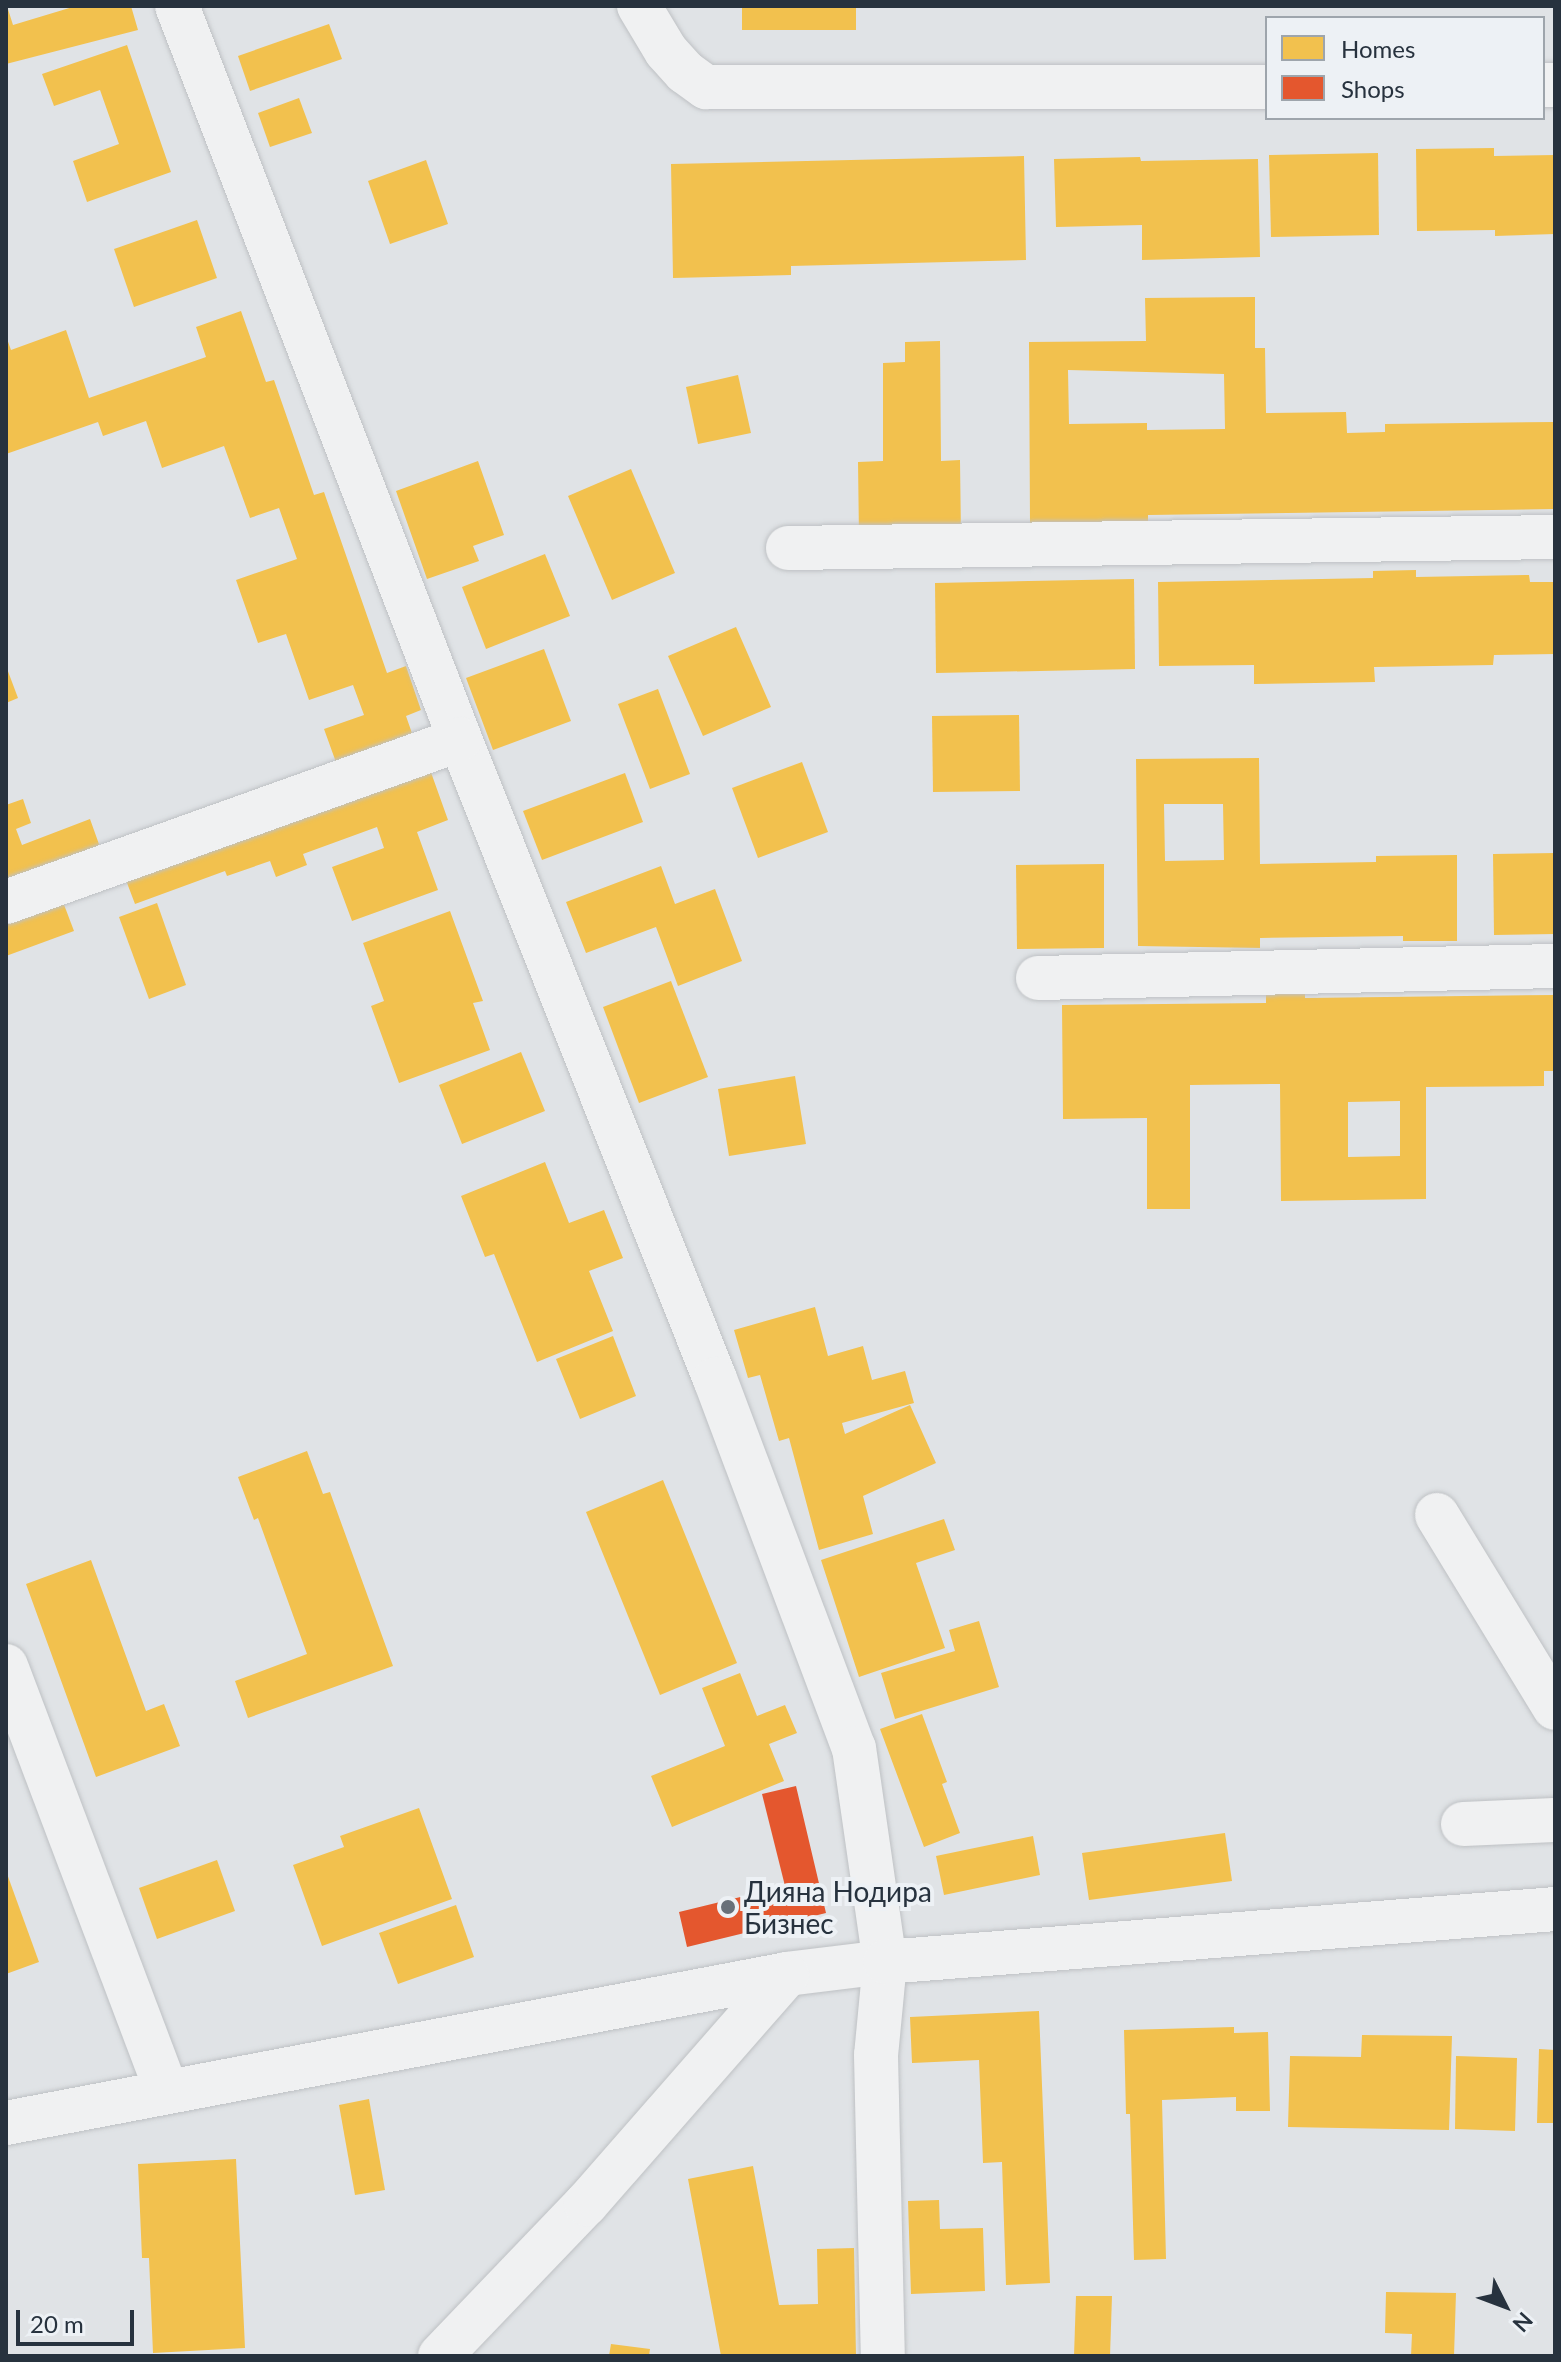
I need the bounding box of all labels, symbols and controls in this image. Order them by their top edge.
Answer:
legend [1265,16,1545,120]
text: Homes [1341,34,1415,63]
text: Shops [1341,74,1405,103]
place label: Дияна Нодира Бизнес [744,1874,932,1940]
marker: Дияна Нодира Бизнес [719,1898,737,1916]
north arrow [1465,2266,1545,2346]
scale bar [20,2294,138,2344]
text: N [1508,2307,1539,2338]
text: 20 m [30,2309,84,2338]

